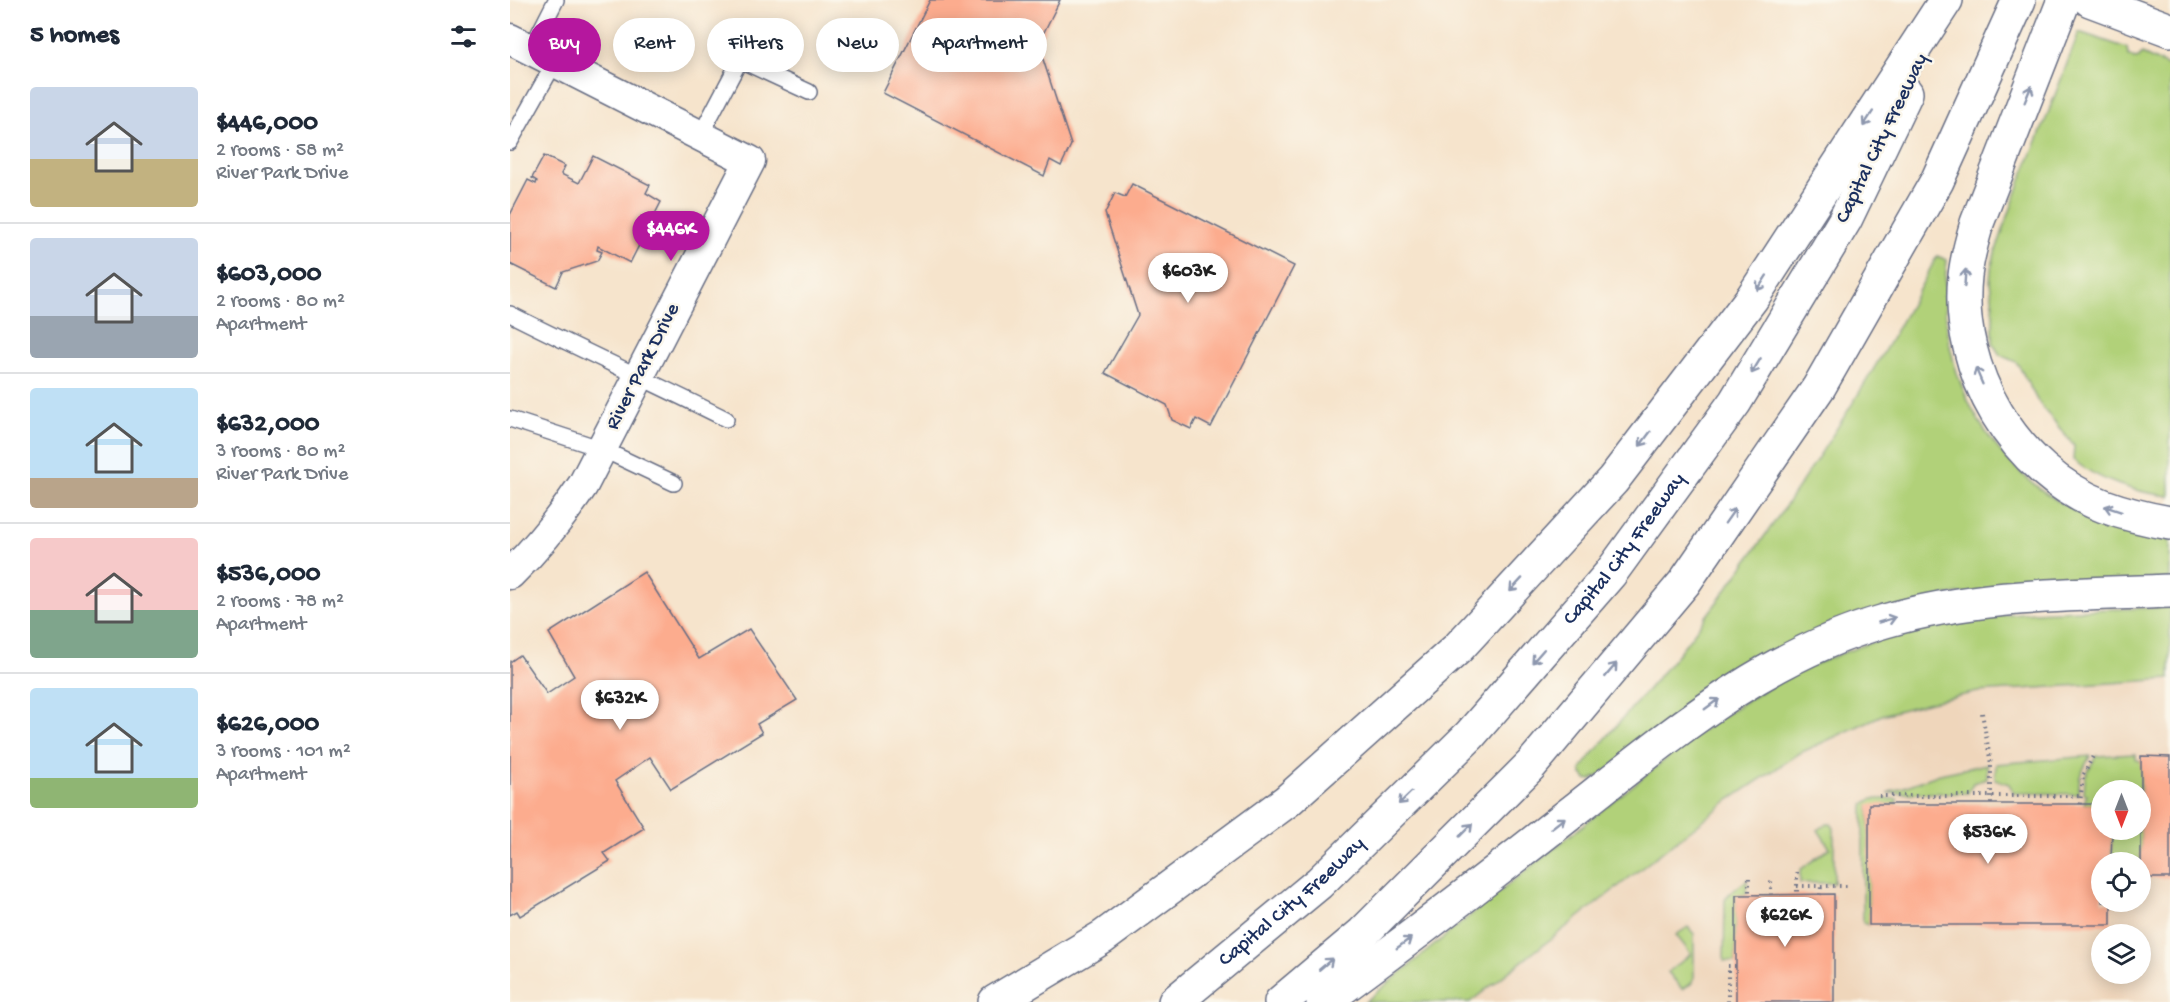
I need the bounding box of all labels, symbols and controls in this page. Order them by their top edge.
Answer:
chip: Buy [528,18,601,72]
chip: Rent [613,18,695,72]
chip: Filters [707,18,804,72]
chip: New [816,18,899,72]
chip: Apartment [911,18,1047,72]
icon: filters [447,20,480,53]
text: 5 homes [30,21,119,52]
street label: Capital City Freeway [1831,50,1935,228]
one-way arrow [2023,86,2034,104]
text: $446,000 [216,109,318,140]
icon: home [78,111,150,183]
one-way arrow [1862,111,1875,128]
text: 2 rooms · 58 m² [216,140,344,163]
text: River Park Drive [216,163,348,186]
pin: $446K [629,211,713,262]
text: $446K [646,219,696,242]
pin: $603K [1146,253,1230,304]
text: $603,000 [216,260,322,291]
text: $603K [1162,261,1214,284]
icon: home [78,262,150,334]
one-way arrow [1960,269,1971,289]
one-way arrow [1755,274,1768,291]
text: 2 rooms · 80 m² [216,291,345,314]
street label: River Park Drive [601,298,687,435]
text: Apartment [216,314,306,337]
one-way arrow [1750,357,1762,374]
one-way arrow [1973,368,1984,386]
text: $632,000 [216,410,320,441]
icon: home [78,412,150,484]
one-way arrow [1638,430,1651,446]
text: 3 rooms · 80 m² [216,441,345,464]
text: River Park Drive [216,464,348,487]
street label: Capital City Freeway [1558,468,1691,631]
one-way arrow [2104,503,2123,514]
one-way arrow [1724,508,1736,524]
text: $536,000 [216,560,320,591]
icon: home [78,562,150,634]
one-way arrow [1509,577,1523,592]
text: 2 rooms · 78 m² [216,591,344,614]
text: Apartment [216,614,306,637]
one-way arrow [1877,614,1896,625]
one-way arrow [1532,648,1545,664]
one-way arrow [1604,662,1617,678]
pin: $632K [578,680,662,731]
text: $632K [595,688,645,711]
one-way arrow [1704,698,1720,711]
text: $626,000 [216,710,319,741]
icon: home [78,712,150,784]
text: 3 rooms · 101 m² [216,741,351,764]
text: Apartment [216,764,306,787]
north arrow [2091,780,2151,840]
map controls [2091,780,2151,984]
one-way arrow [1398,791,1413,806]
pin: $536K [1946,814,2030,865]
one-way arrow [1550,817,1566,830]
one-way arrow [1459,822,1474,837]
text: $536K [1962,822,2014,845]
street label: Capital City Freeway [1214,832,1371,973]
button: locate [2091,852,2151,912]
pin: $626K [1743,897,1827,948]
text: $626K [1760,905,1810,928]
button: layers [2091,924,2151,984]
one-way arrow [1396,937,1412,949]
one-way arrow [1317,958,1333,971]

